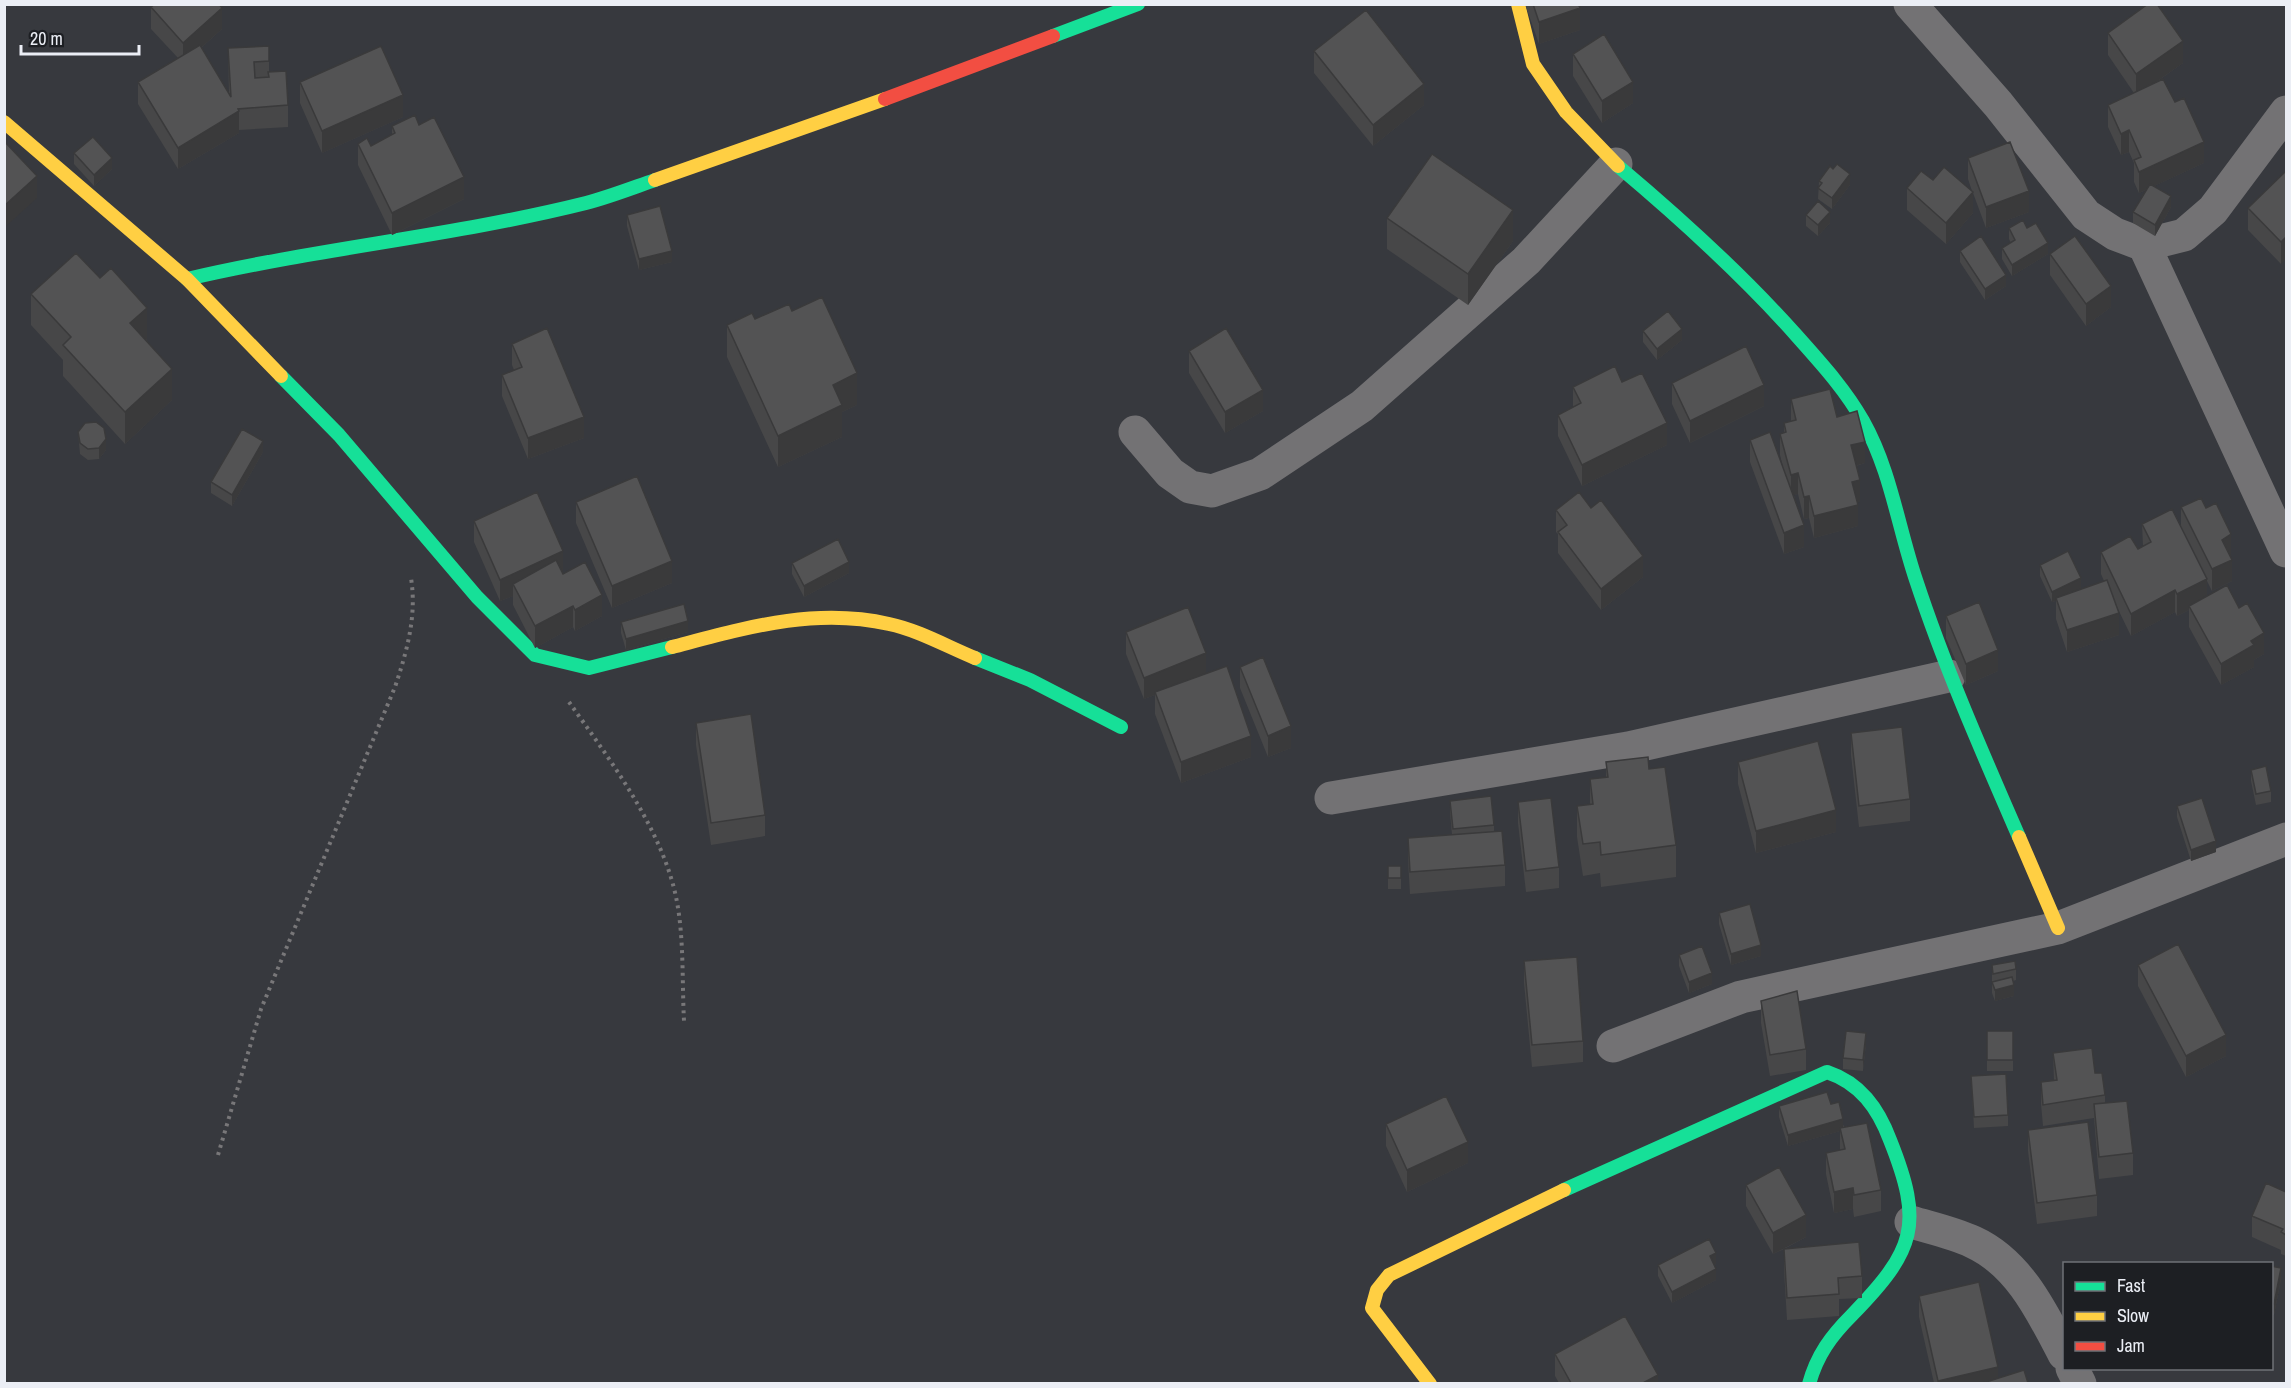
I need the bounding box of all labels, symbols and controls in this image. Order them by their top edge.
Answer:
scale bar [21,18,140,56]
text: 20 m [30,26,63,51]
legend [2063,1262,2273,1370]
text: Fast [2117,1273,2145,1298]
text: Slow [2117,1303,2149,1328]
text: Jam [2117,1333,2145,1358]

